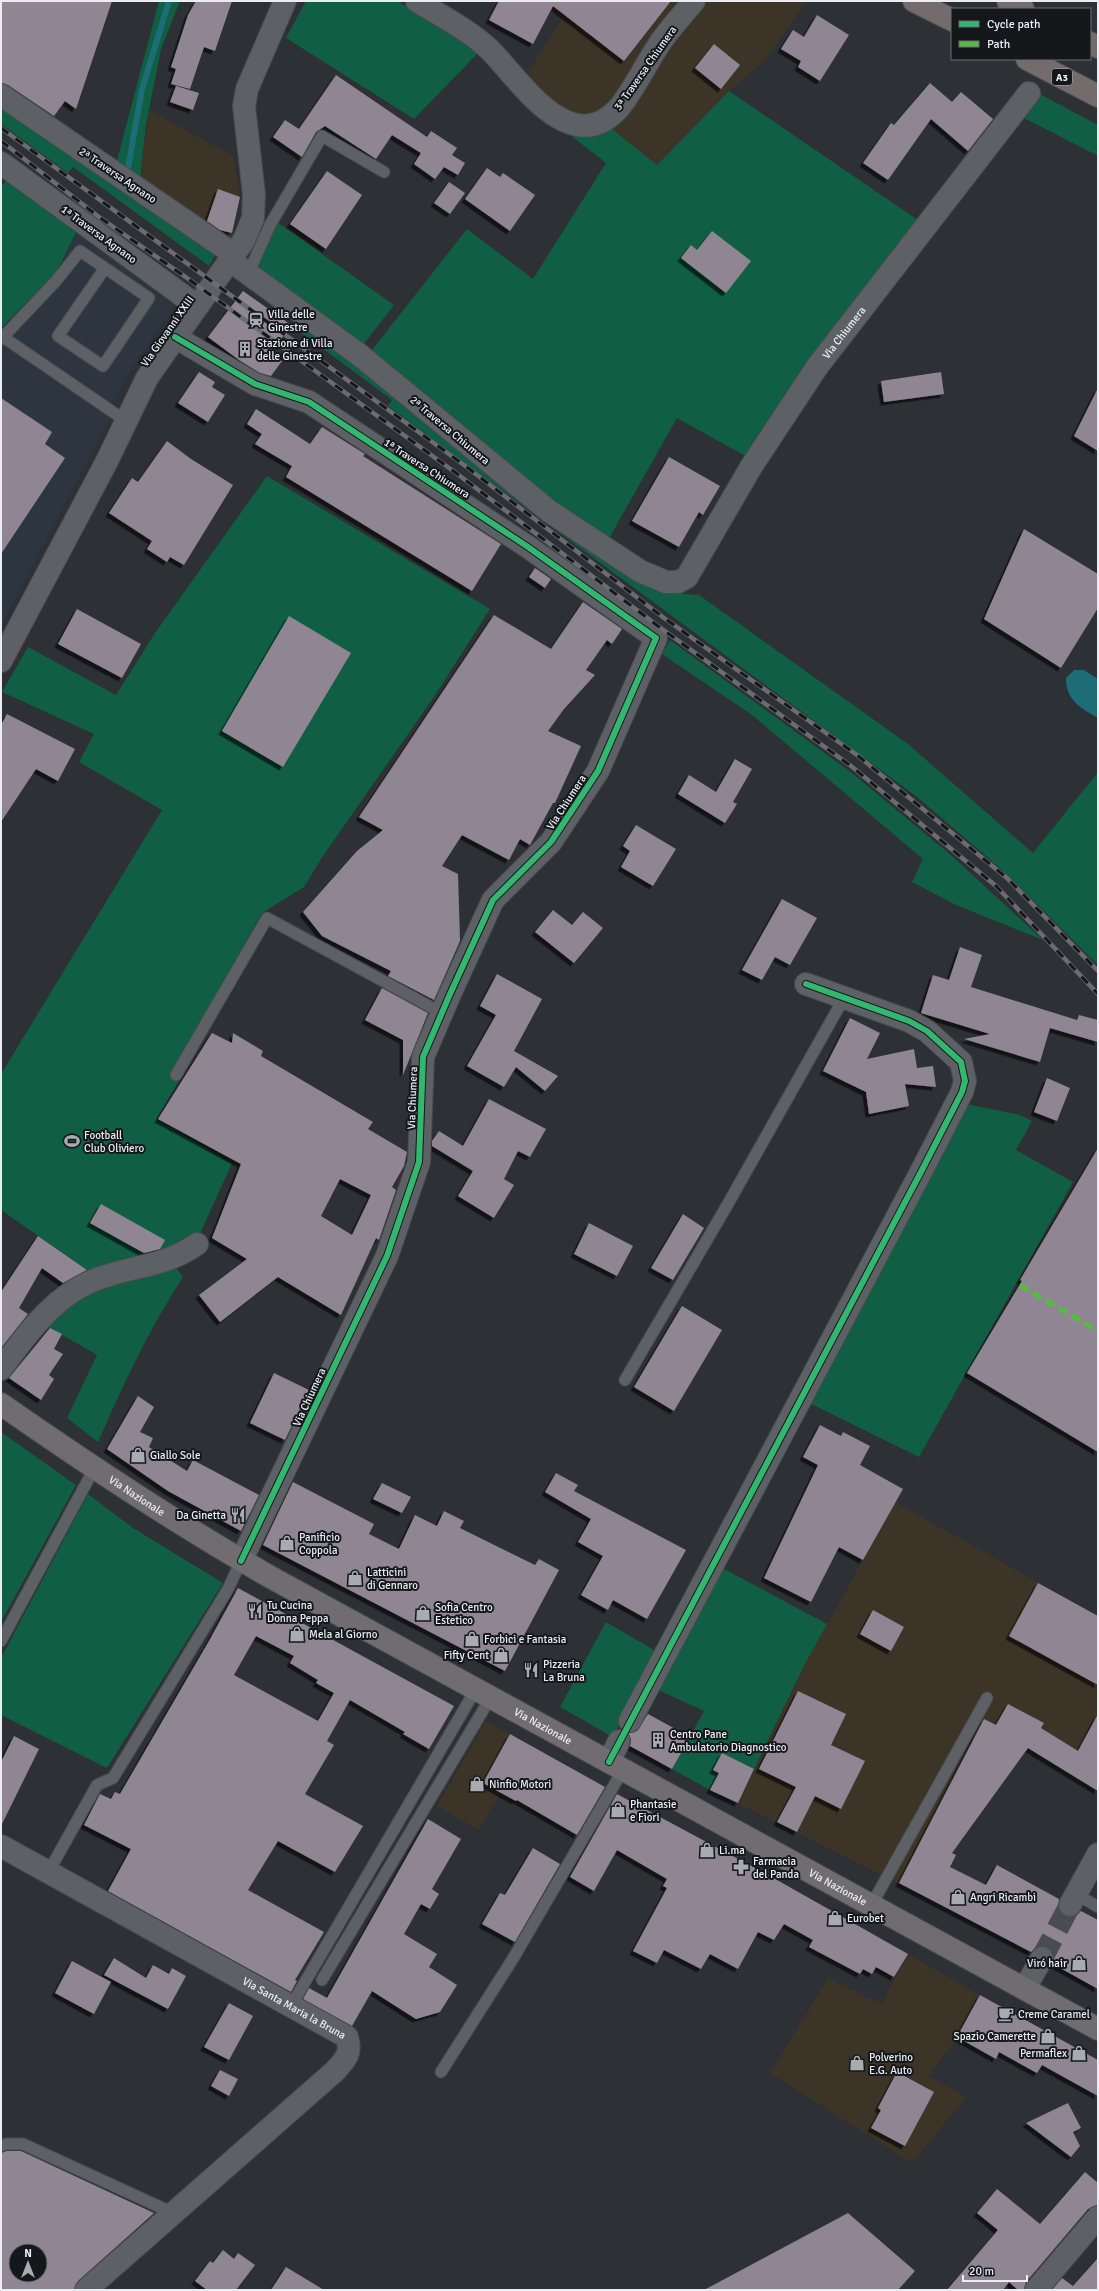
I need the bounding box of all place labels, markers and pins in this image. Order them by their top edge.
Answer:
place label: Villa delle Ginestre [268,308,315,334]
station icon: Villa delle Ginestre [247,311,265,329]
place label: Stazione di Villa delle Ginestre [257,337,333,363]
building icon: Stazione di Villa delle Ginestre [236,340,254,358]
place label: Football Club Oliviero [84,1129,144,1155]
sports icon: Football Club Oliviero [63,1132,81,1150]
shop icon: Giallo Sole [129,1446,147,1464]
place label: Giallo Sole [150,1449,200,1462]
restaurant icon: Da Ginetta [229,1506,247,1524]
place label: Da Ginetta [176,1509,226,1522]
place label: Panificio Coppola [299,1531,340,1557]
shop icon: Panificio Coppola [278,1534,296,1552]
place label: Latticini di Gennaro [367,1566,418,1592]
shop icon: Latticini di Gennaro [346,1569,364,1587]
place label: Tu Cucina Donna Peppa [267,1599,329,1625]
place label: Sofia Centro Estetico [435,1601,493,1627]
restaurant icon: Tu Cucina Donna Peppa [246,1602,264,1620]
shop icon: Sofia Centro Estetico [414,1604,432,1622]
shop icon: Mela al Giorno [288,1625,306,1643]
place label: Mela al Giorno [309,1628,378,1641]
shop icon: Forbici e Fantasia [463,1630,481,1648]
place label: Forbici e Fantasia [484,1633,567,1646]
shop icon: Fifty Cent [492,1646,510,1664]
place label: Fifty Cent [444,1649,489,1662]
place label: Pizzeria La Bruna [543,1658,585,1684]
restaurant icon: Pizzeria La Bruna [522,1661,540,1679]
place label: Centro Pane Ambulatorio Diagnostico [670,1728,787,1754]
building icon: Centro Pane Ambulatorio Diagnostico [649,1731,667,1749]
shop icon: Ninfio Motori [468,1775,486,1793]
place label: Ninfio Motori [489,1778,551,1791]
place label: Phantasie e Fiori [630,1798,677,1824]
shop icon: Phantasie e Fiori [609,1801,627,1819]
shop icon: Li.ma [698,1841,716,1859]
place label: Li.ma [719,1844,745,1857]
place label: Farmacia del Panda [753,1855,799,1881]
pharmacy icon: Farmacia del Panda [732,1858,750,1876]
shop icon: Angri Ricambi [949,1888,967,1906]
place label: Angri Ricambi [970,1891,1036,1904]
shop icon: Eurobet [826,1909,844,1927]
place label: Eurobet [847,1912,884,1925]
shop icon: Viró hair [1070,1954,1088,1972]
place label: Viró hair [1027,1957,1067,1970]
cafe icon: Creme Caramel [997,2005,1015,2023]
place label: Creme Caramel [1018,2008,1090,2021]
shop icon: Spazio Camerette [1039,2027,1057,2045]
place label: Spazio Camerette [954,2030,1036,2043]
shop icon: Permaflex [1070,2044,1088,2062]
place label: Permaflex [1020,2047,1067,2060]
place label: Polverino E.G. Auto [869,2051,913,2077]
shop icon: Polverino E.G. Auto [848,2054,866,2072]

